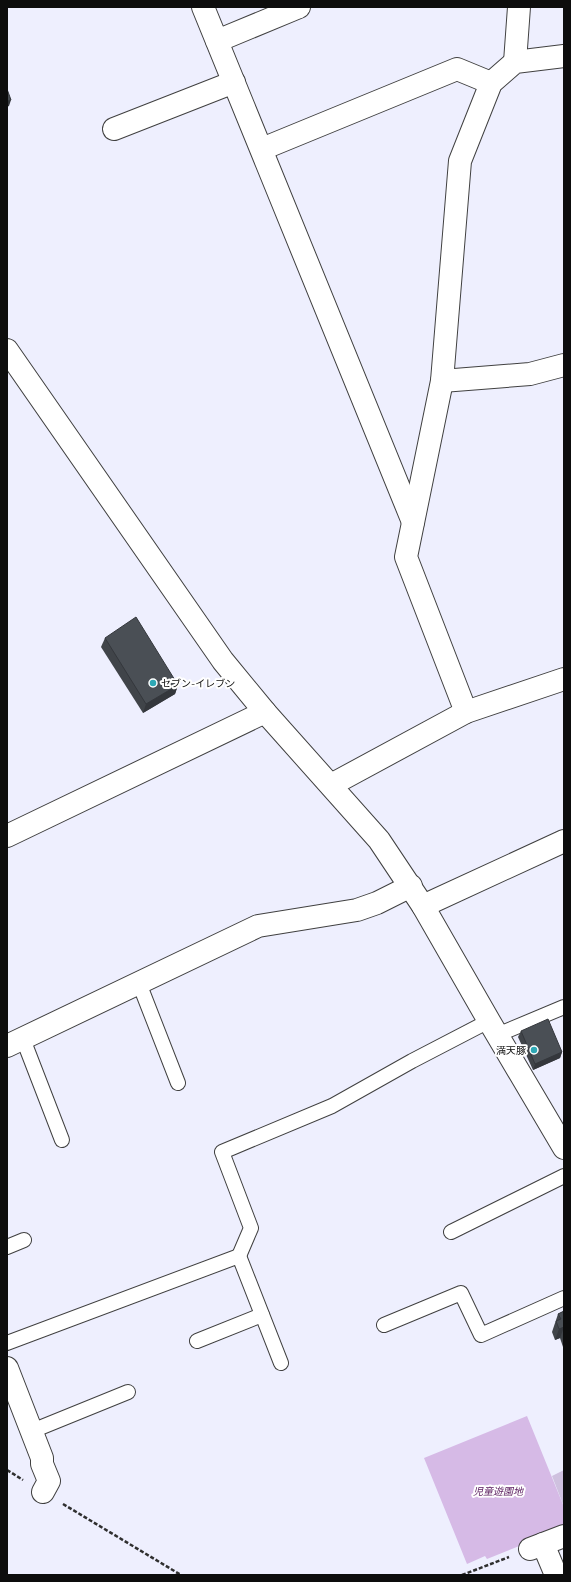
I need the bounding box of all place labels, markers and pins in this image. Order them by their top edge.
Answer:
place label: セブン-イレブン [161,677,235,690]
marker: セブン-イレブン [148,678,158,688]
place label: 満天豚 [496,1044,526,1057]
marker: 満天豚 [529,1045,539,1055]

